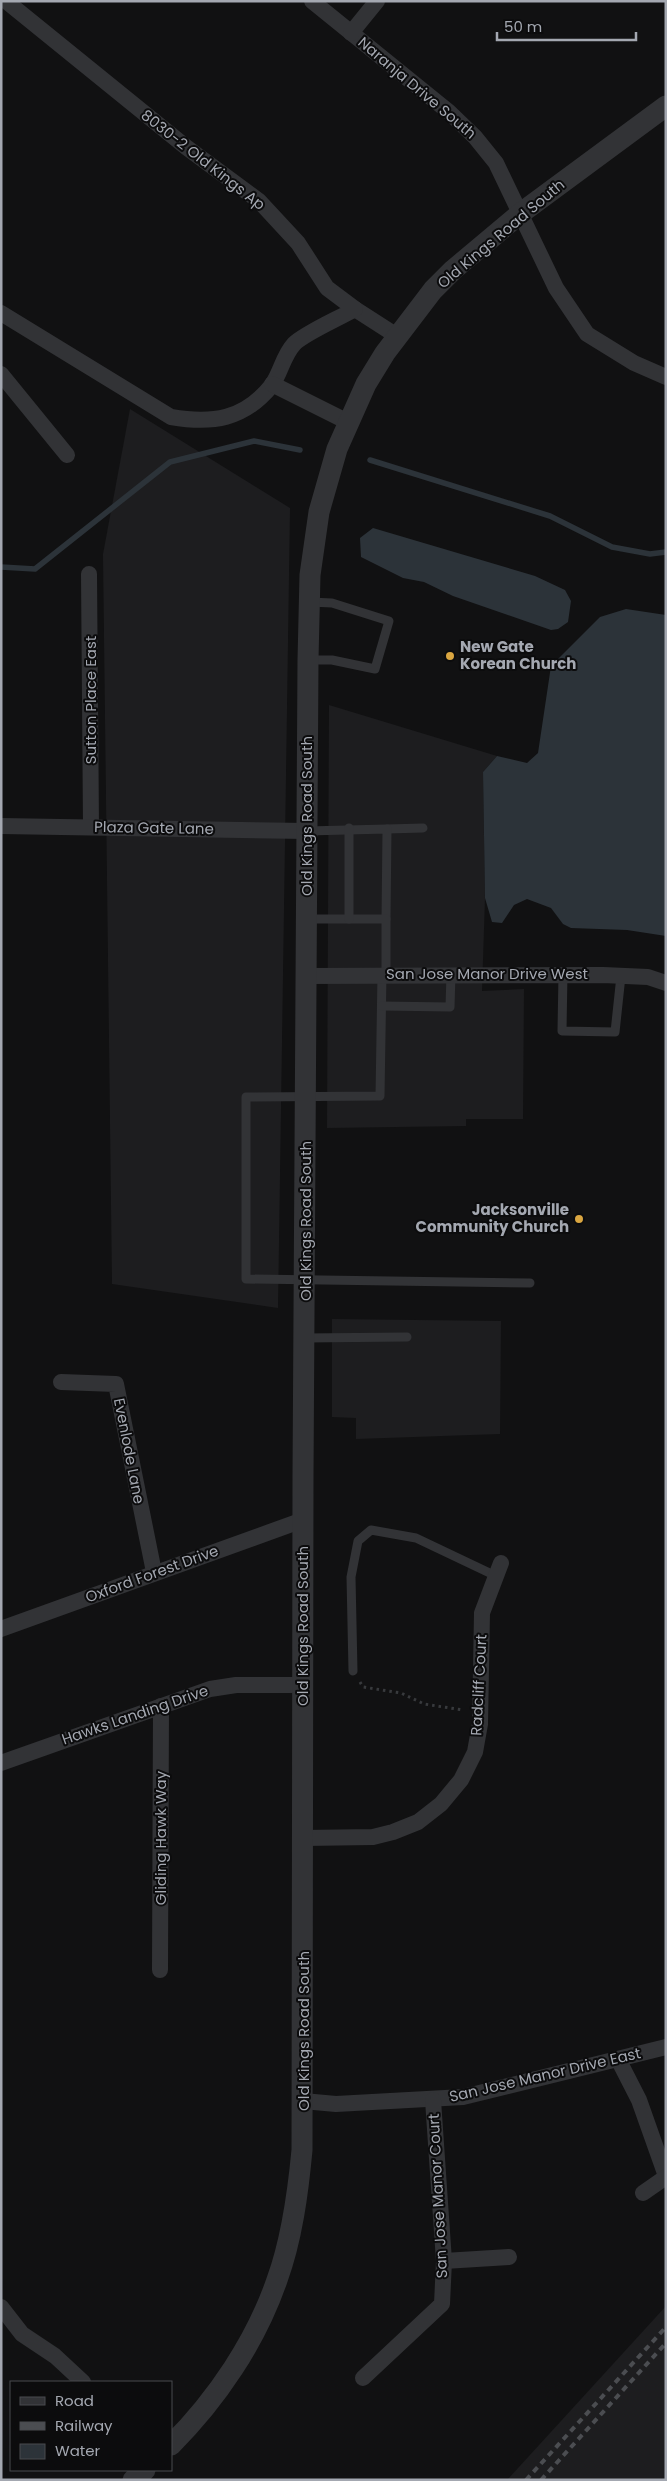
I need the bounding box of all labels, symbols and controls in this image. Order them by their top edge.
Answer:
scale bar [497,10,636,42]
text: 50 m [504,16,542,37]
street label: Naranja Drive South [354,32,481,143]
street label: 8030-2 Old Kings Ap [137,104,270,215]
street label: Old Kings Road South [433,174,569,293]
street label: Sutton Place East [80,636,101,764]
place label: New Gate Korean Church [460,636,576,674]
marker: New Gate Korean Church [444,650,456,662]
street label: Old Kings Road South [296,736,317,896]
street label: Plaza Gate Lane [94,816,214,839]
street label: San Jose Manor Drive West [386,963,588,984]
street label: Old Kings Road South [295,1141,316,1301]
place label: Jacksonville Community Church [416,1199,569,1237]
marker: Jacksonville Community Church [573,1213,585,1225]
street label: Evenlode Lane [109,1396,150,1506]
street label: Oxford Forest Drive [82,1540,221,1607]
street label: Old Kings Road South [292,1546,313,1706]
street label: Radcliff Court [465,1634,492,1736]
street label: Hawks Landing Drive [59,1680,211,1749]
street label: Gliding Hawk Way [150,1770,171,1905]
street label: Old Kings Road South [293,1951,314,2111]
street label: San Jose Manor Drive East [447,2042,643,2107]
street label: San Jose Manor Court [423,2113,452,2279]
legend [10,2381,172,2471]
text: Road [55,2390,94,2411]
text: Railway [55,2415,113,2436]
text: Water [55,2440,101,2461]

